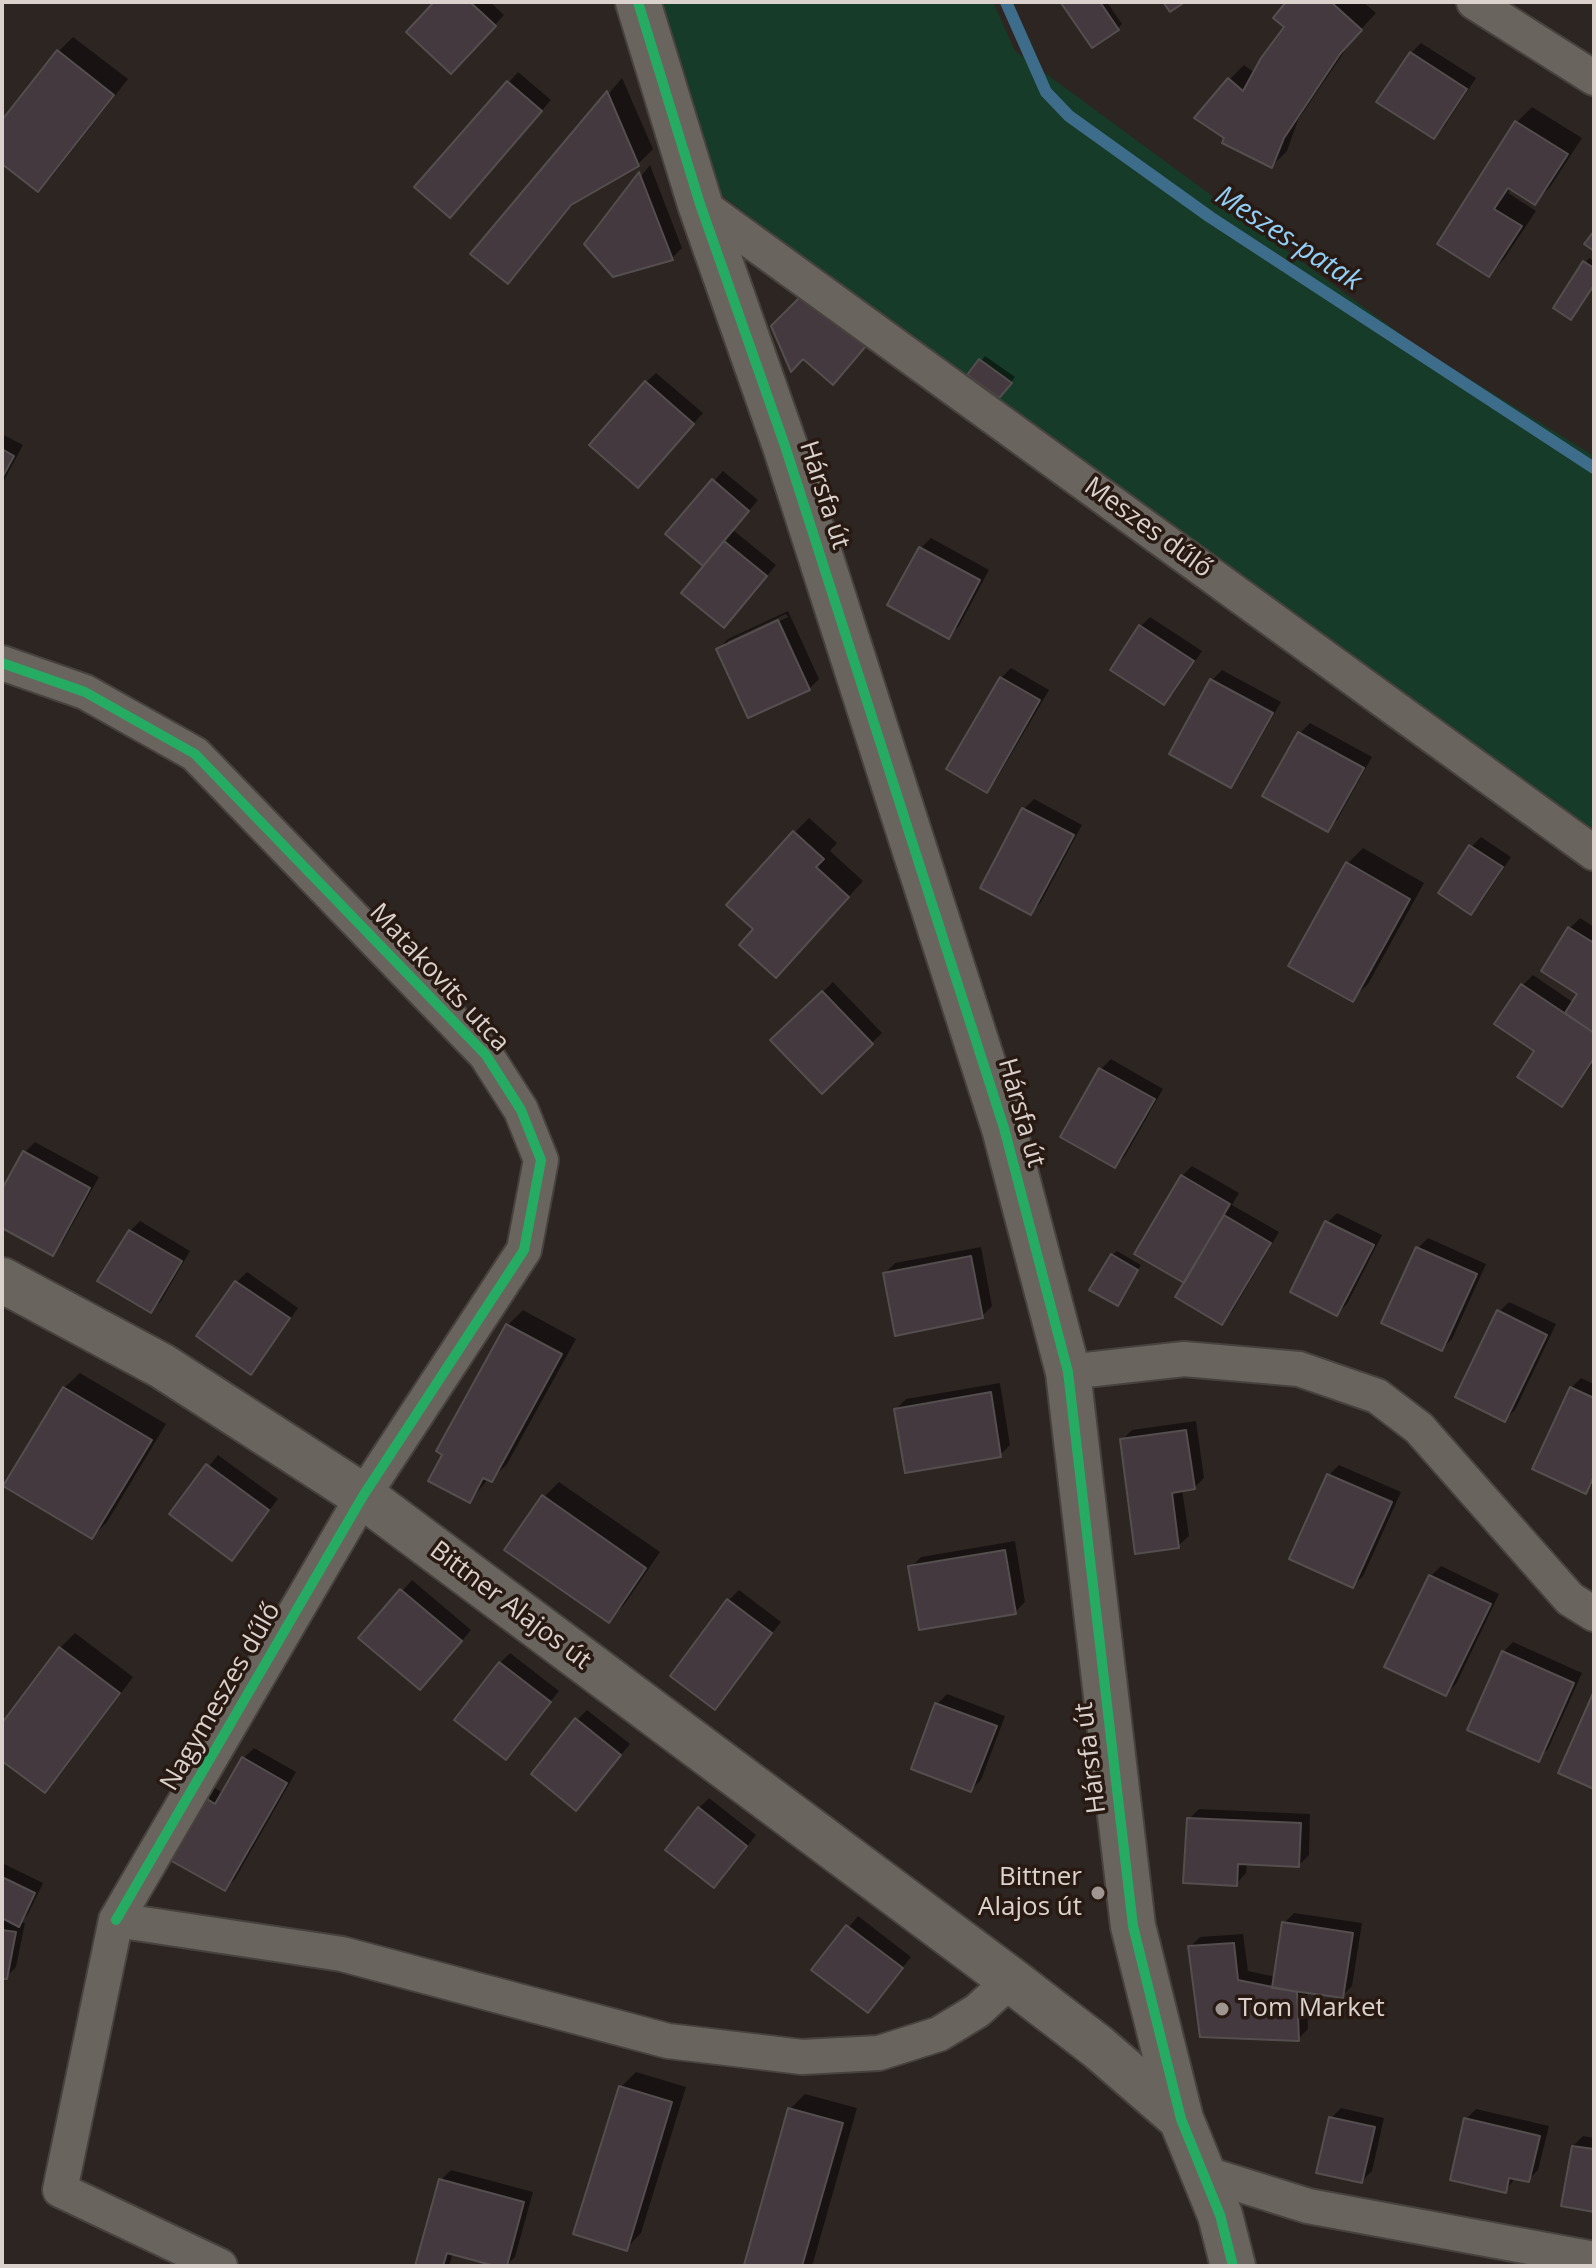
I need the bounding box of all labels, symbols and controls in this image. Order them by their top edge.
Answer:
water label: Meszes-patak [1209,179,1367,299]
street label: Hársfa út [792,437,856,553]
street label: Meszes dűlő [1078,471,1218,585]
street label: Matakovits utca [362,898,516,1058]
street label: Hársfa út [991,1055,1051,1171]
street label: Bittner Alajos út [423,1535,597,1677]
street label: Nagymeszes dűlő [154,1597,288,1797]
street label: Hársfa út [1069,1701,1113,1815]
place label: Bittner Alajos út [978,1862,1082,1924]
marker: Bittner Alajos út [1089,1884,1107,1902]
place label: Tom Market [1238,1993,1385,2025]
marker: Tom Market [1213,2000,1231,2018]

